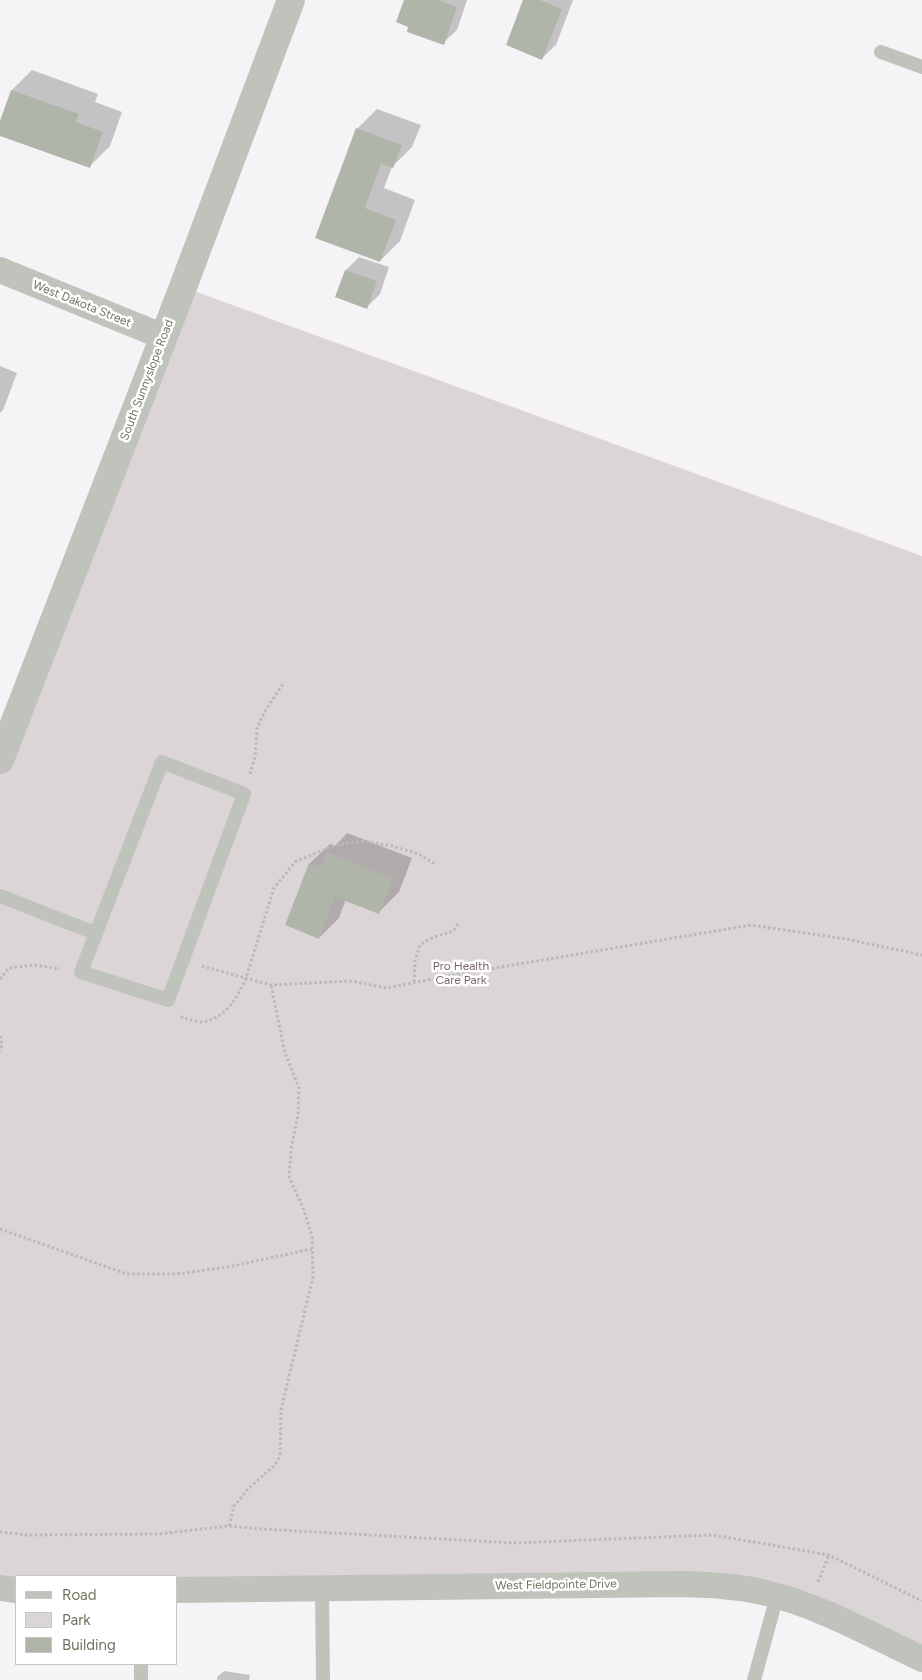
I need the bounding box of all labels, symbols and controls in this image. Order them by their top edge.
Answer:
street label: West Dakota Street [31,278,133,330]
street label: South Sunnyslope Road [117,318,177,442]
park label: Pro Health Care Park [433,959,489,987]
legend [15,1575,178,1665]
street label: West Fieldpointe Drive [495,1577,617,1593]
text: Road [62,1586,97,1604]
text: Park [62,1611,91,1629]
text: Building [62,1636,116,1654]

